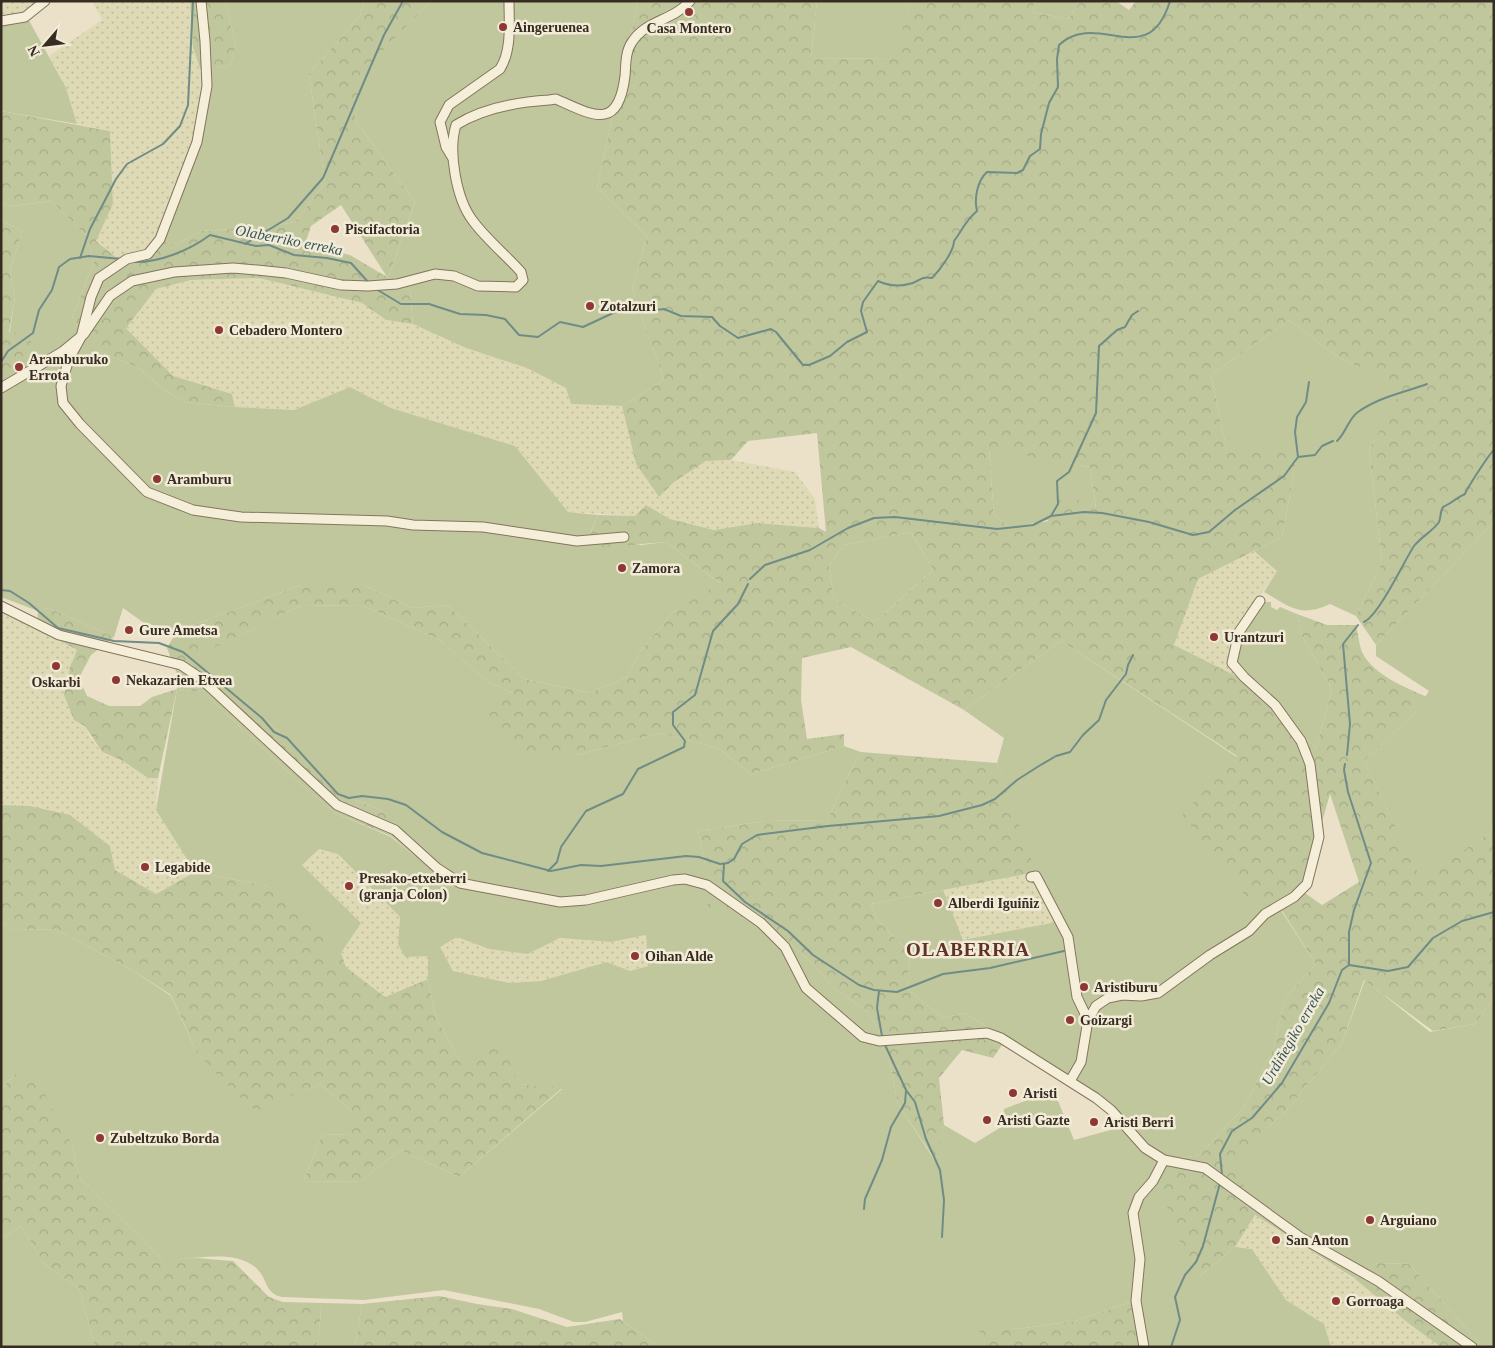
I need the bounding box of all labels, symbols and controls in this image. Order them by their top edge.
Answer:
marker: Casa Montero [683,6,695,18]
north arrow [20,20,70,70]
place label: Aingeruenea [513,20,589,35]
marker: Aingeruenea [497,21,509,33]
place label: Casa Montero [647,21,731,36]
text: N [25,43,43,59]
water label: Olaberriko erreka [234,222,344,258]
place label: Piscifactoria [345,222,420,237]
marker: Piscifactoria [329,223,341,235]
place label: Zotalzuri [600,299,656,314]
marker: Zotalzuri [584,300,596,312]
place label: Cebadero Montero [229,323,342,338]
marker: Cebadero Montero [213,324,225,336]
place label: Aramburuko Errota [29,352,108,383]
marker: Aramburuko Errota [13,361,25,373]
place label: Aramburu [167,472,232,487]
marker: Aramburu [151,473,163,485]
place label: Zamora [632,561,680,576]
marker: Zamora [616,562,628,574]
place label: Gure Ametsa [139,623,218,638]
marker: Gure Ametsa [123,624,135,636]
place label: Urantzuri [1224,630,1284,645]
marker: Urantzuri [1208,631,1220,643]
marker: Oskarbi [50,660,62,672]
place label: Nekazarien Etxea [126,673,232,688]
marker: Nekazarien Etxea [110,674,122,686]
place label: Oskarbi [31,675,81,690]
place label: Legabide [155,860,210,875]
marker: Legabide [139,861,151,873]
place label: Presako-etxeberri (granja Colon) [359,871,466,903]
marker: Presako-etxeberri (granja Colon) [343,880,355,892]
place label: Alberdi Iguiñiz [948,896,1039,911]
marker: Alberdi Iguiñiz [932,897,944,909]
district label: OLABERRIA [906,939,1030,960]
place label: Oihan Alde [645,949,713,964]
marker: Oihan Alde [629,950,641,962]
place label: Aristiburu [1094,980,1158,995]
marker: Aristiburu [1078,981,1090,993]
water label: Urdiñegiko erreka [1259,984,1327,1088]
place label: Goizargi [1080,1013,1132,1028]
marker: Goizargi [1064,1014,1076,1026]
place label: Aristi [1023,1086,1057,1101]
marker: Aristi [1007,1087,1019,1099]
place label: Aristi Gazte [997,1113,1070,1128]
marker: Aristi Gazte [981,1114,993,1126]
place label: Aristi Berri [1104,1115,1174,1130]
marker: Aristi Berri [1088,1116,1100,1128]
place label: Zubeltzuko Borda [110,1131,219,1146]
marker: Zubeltzuko Borda [94,1132,106,1144]
place label: Arguiano [1380,1213,1437,1228]
marker: Arguiano [1364,1214,1376,1226]
place label: San Anton [1286,1233,1349,1248]
marker: San Anton [1270,1234,1282,1246]
place label: Gorroaga [1346,1294,1404,1309]
marker: Gorroaga [1330,1295,1342,1307]

